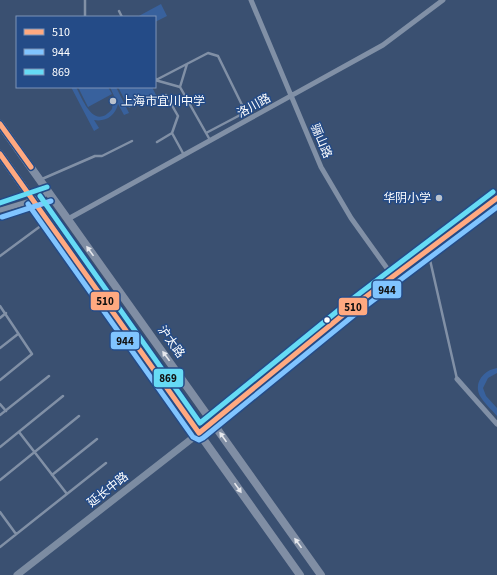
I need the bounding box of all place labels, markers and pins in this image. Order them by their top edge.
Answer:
place label: 上海市宜川中学 [121,93,205,110]
marker: 上海市宜川中学 [108,96,118,106]
place label: 华阴小学 [383,190,431,207]
marker: 华阴小学 [434,193,444,203]
unlabelled marker [322,315,332,325]

